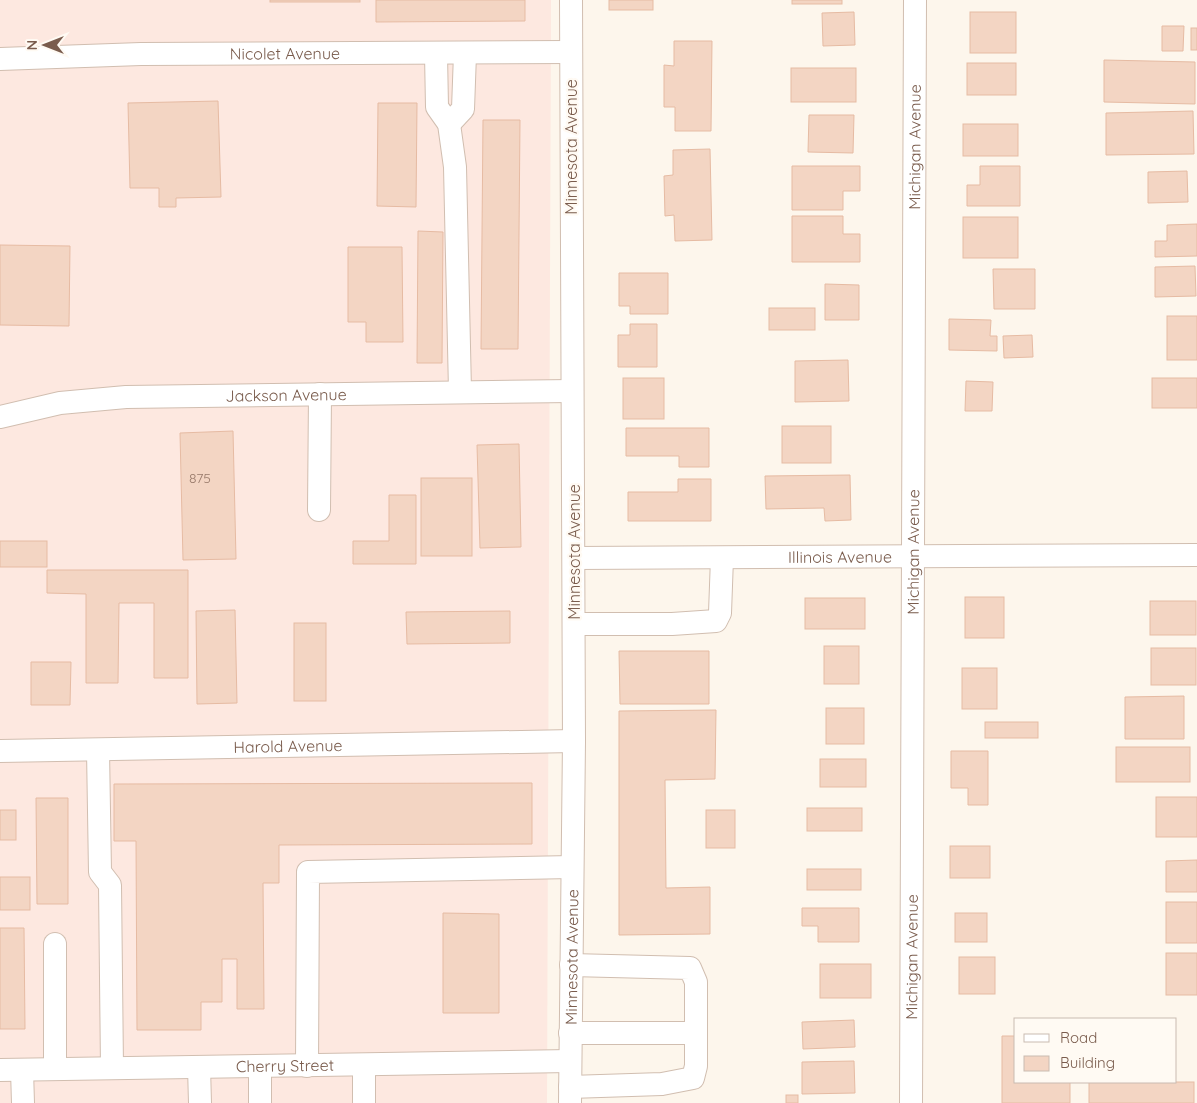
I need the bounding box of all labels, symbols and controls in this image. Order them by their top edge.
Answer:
north arrow [20,20,70,70]
text: N [23,40,41,50]
street label: Nicolet Avenue [230,43,340,64]
street label: Minnesota Avenue [561,79,581,215]
street label: Michigan Avenue [904,84,925,210]
street label: Jackson Avenue [225,384,347,406]
house number: 875 [189,469,211,487]
street label: Minnesota Avenue [564,484,584,620]
street label: Michigan Avenue [903,489,923,615]
street label: Illinois Avenue [788,546,892,567]
street label: Harold Avenue [233,735,343,757]
street label: Minnesota Avenue [561,889,582,1025]
street label: Michigan Avenue [901,894,922,1020]
legend [1014,1018,1177,1083]
text: Road [1060,1028,1097,1047]
text: Building [1060,1053,1115,1072]
street label: Cherry Street [236,1055,334,1076]

